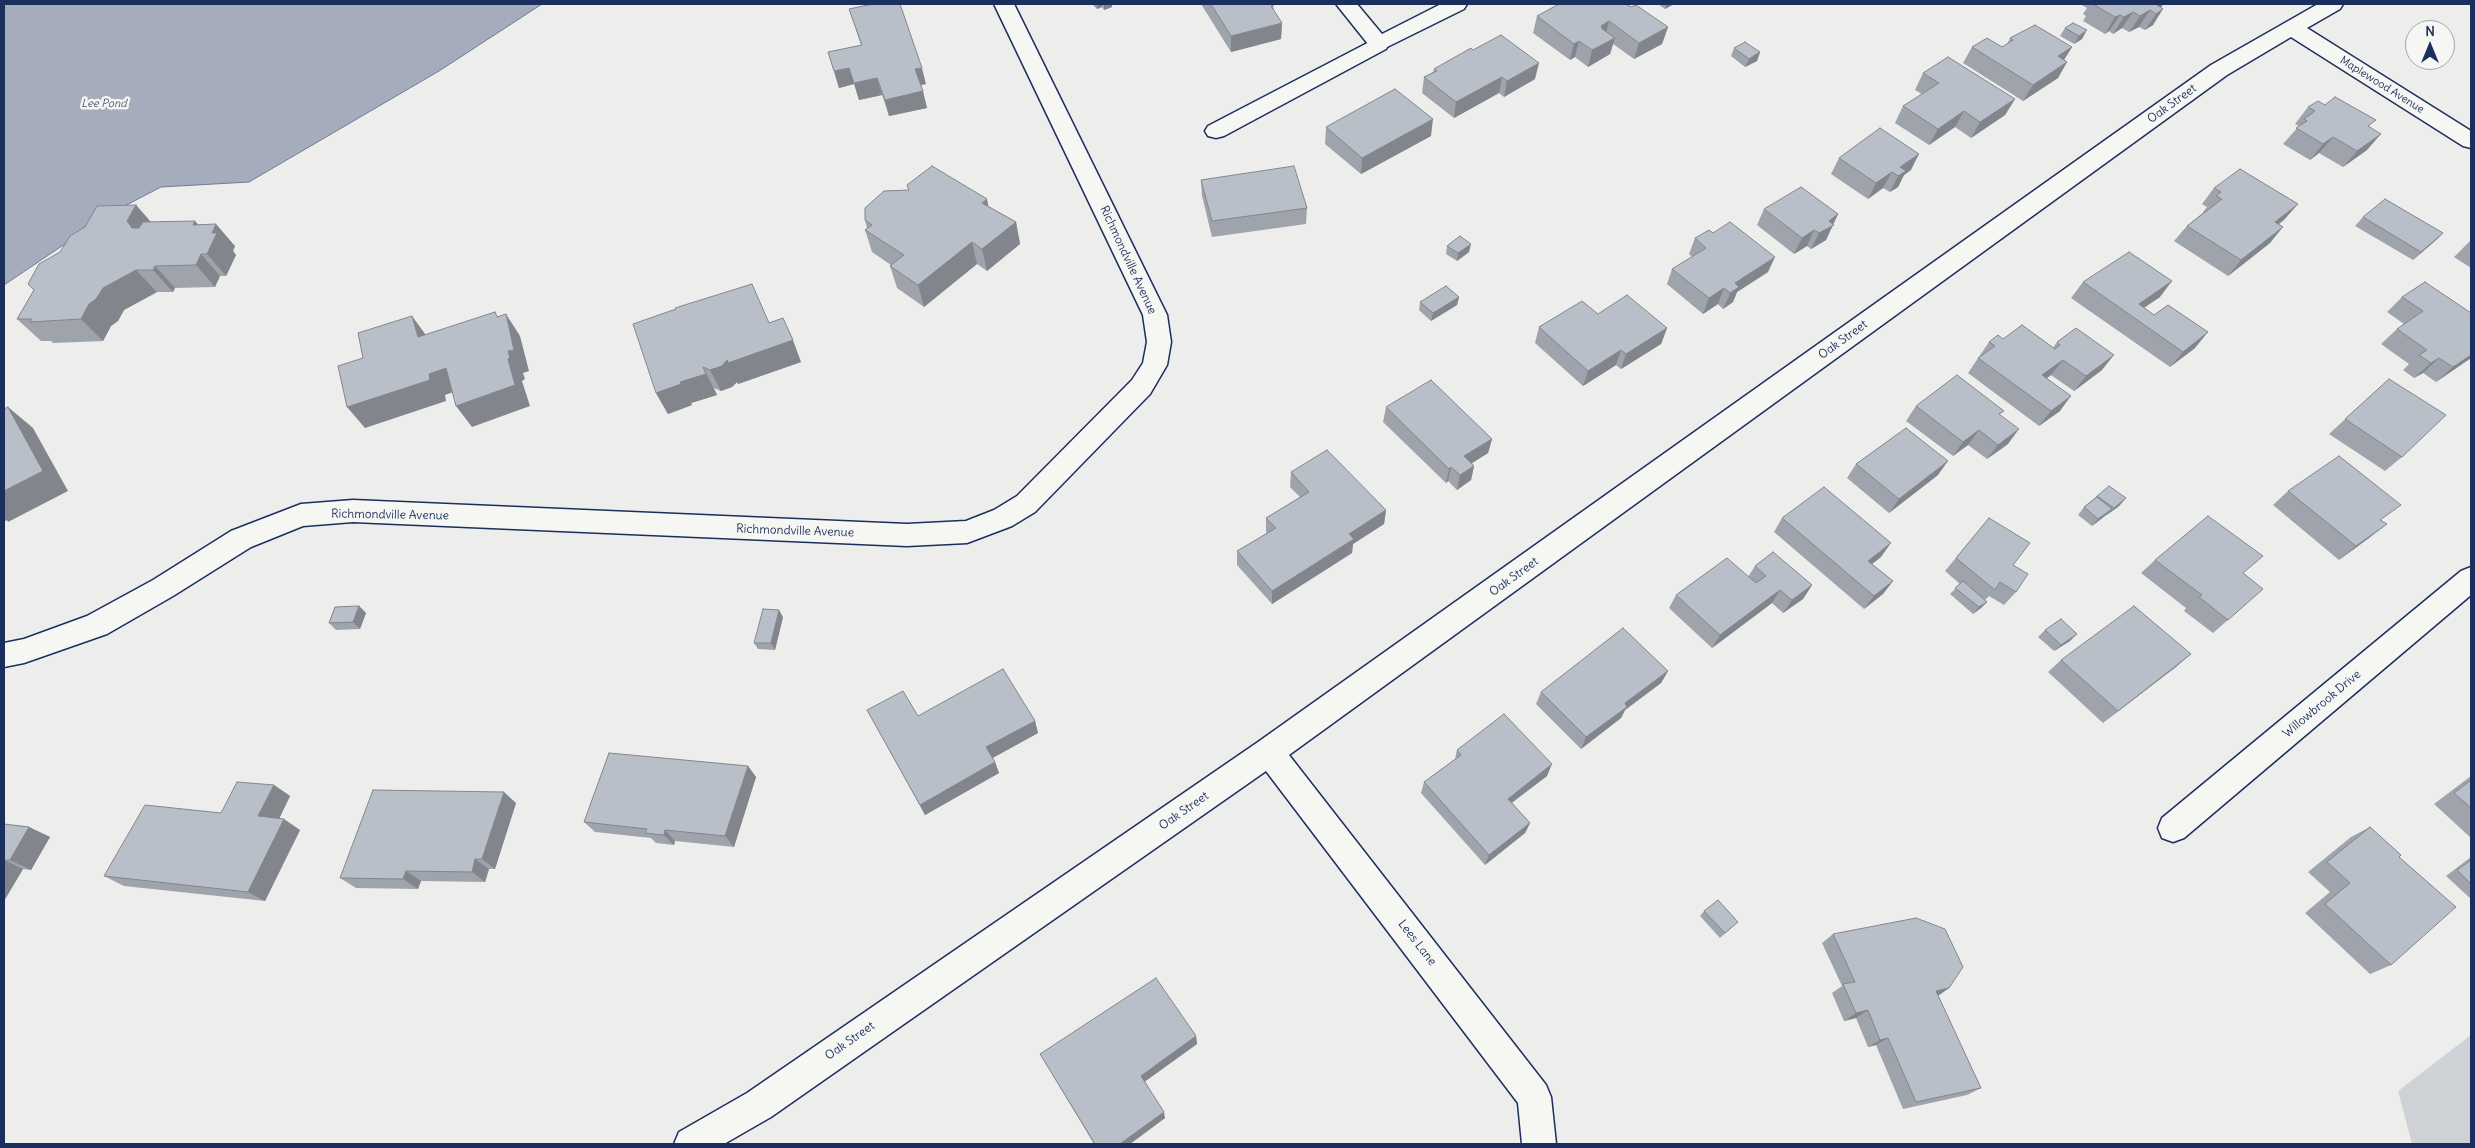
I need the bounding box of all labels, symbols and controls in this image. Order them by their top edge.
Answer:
north arrow [2405,20,2455,70]
text: N [2425,22,2435,40]
street label: Maplewood Avenue [2337,54,2427,116]
street label: Oak Street [2145,81,2199,127]
water label: Lee Pond [81,97,127,111]
street label: Richmondville Avenue [1097,203,1159,317]
street label: Oak Street [1816,317,1870,363]
street label: Richmondville Avenue [331,507,449,523]
street label: Richmondville Avenue [736,522,854,540]
street label: Oak Street [1487,554,1541,600]
street label: Willowbrook Drive [2280,667,2364,741]
street label: Oak Street [1156,789,1212,833]
street label: Lees Lane [1395,917,1439,969]
street label: Oak Street [822,1019,878,1063]

